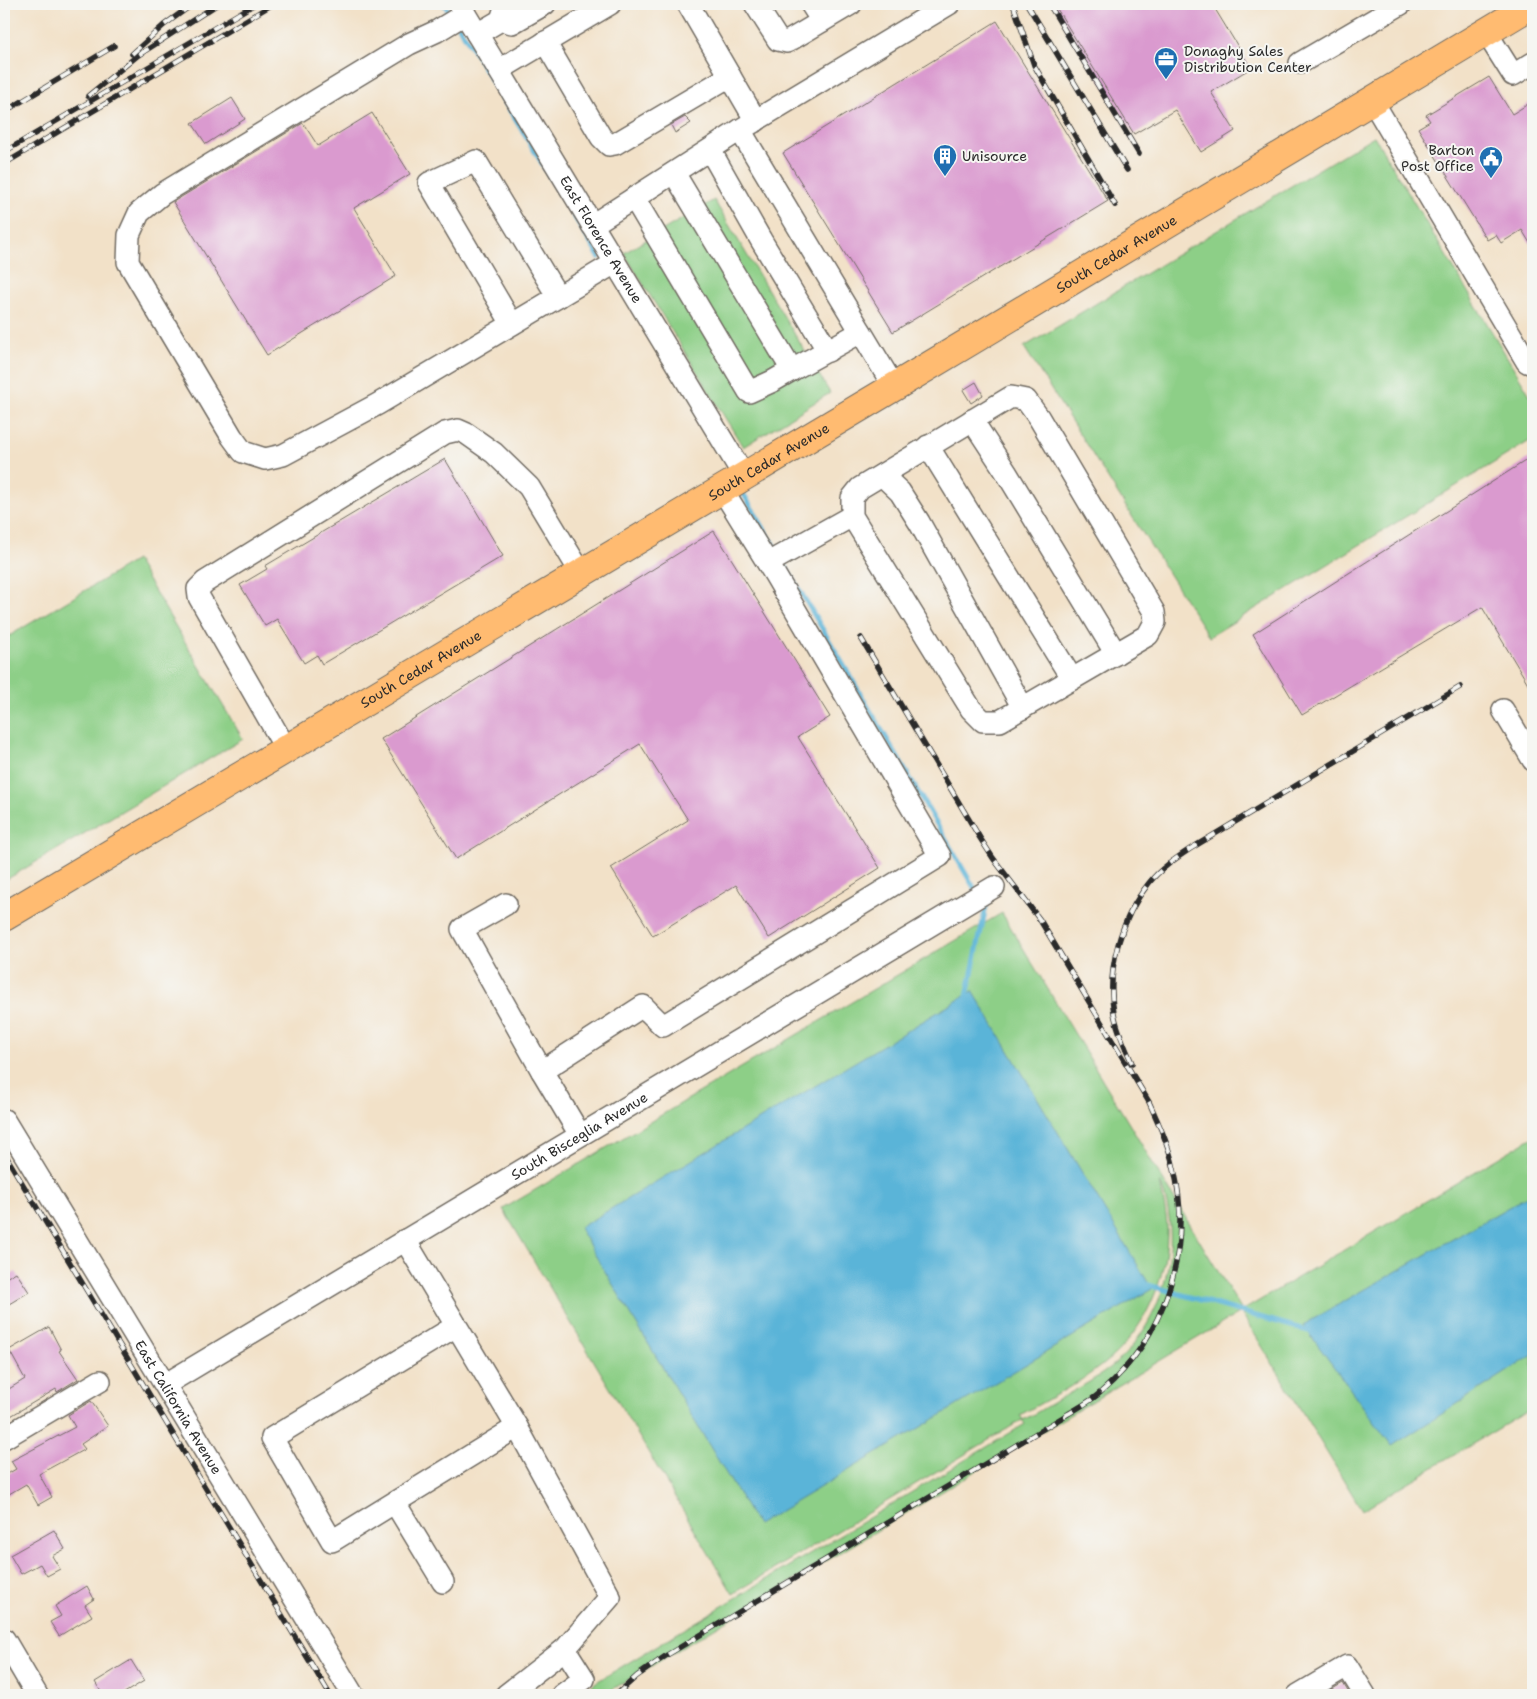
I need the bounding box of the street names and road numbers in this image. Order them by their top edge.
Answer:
street label: East Florence Avenue [556,172,647,307]
street label: South Cedar Avenue [1053,211,1180,297]
street label: South Cedar Avenue [705,419,833,505]
street label: South Cedar Avenue [357,626,485,712]
street label: South Bisceglia Avenue [508,1088,651,1184]
street label: East California Avenue [131,1337,226,1478]

